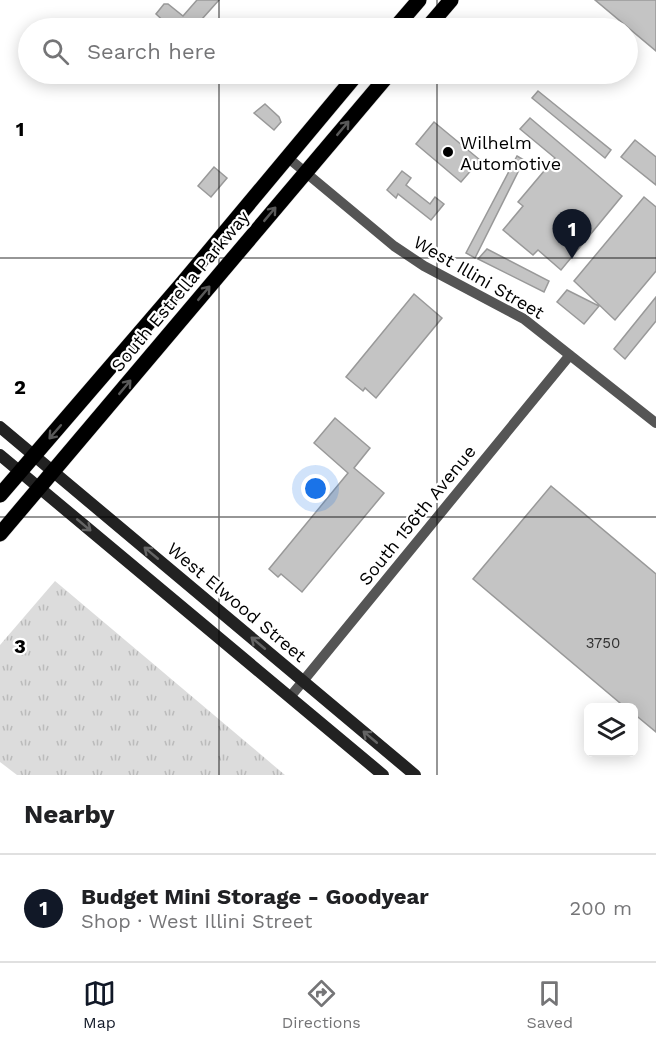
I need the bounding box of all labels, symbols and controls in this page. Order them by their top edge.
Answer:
search box [18,18,638,84]
icon: search [39,35,72,68]
text: Search here [87,39,216,64]
text: 1 [16,117,24,141]
one-way arrow [336,120,349,136]
place label: Wilhelm Automotive [460,132,561,174]
marker: Wilhelm Automotive [441,145,455,159]
street label: South Estrella Parkway [106,206,254,376]
one-way arrow [264,206,277,222]
pin: 1 [552,210,592,259]
street label: West Illini Street [410,231,549,323]
one-way arrow [197,286,211,301]
text: 2 [14,375,26,399]
one-way arrow [118,379,131,395]
one-way arrow [48,424,62,439]
street label: South 156th Avenue [354,441,480,589]
your location [301,474,330,503]
one-way arrow [76,519,92,532]
street label: West Elwood Street [163,538,311,667]
one-way arrow [144,546,159,560]
text: 3 [14,634,26,658]
house number: 3750 [586,634,620,652]
one-way arrow [250,637,266,650]
map controls [584,703,638,757]
button: layers [584,703,638,757]
one-way arrow [363,731,379,744]
text: Nearby [24,799,115,829]
text: Budget Mini Storage - Goodyear [81,884,429,909]
text: 1 [39,896,48,920]
text: 200 m [570,896,632,920]
text: Shop · West Illini Street [81,909,312,933]
tab: Map [83,977,116,1032]
tab: Directions [282,977,361,1032]
tab: Saved [527,977,573,1032]

